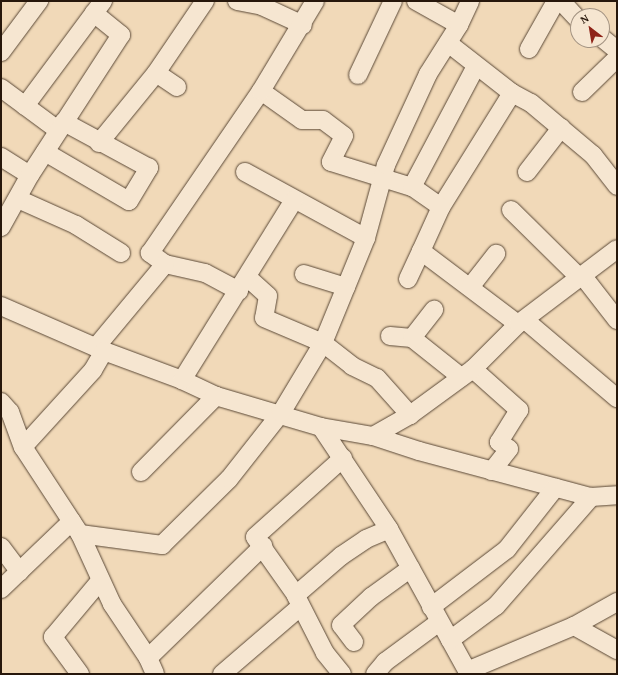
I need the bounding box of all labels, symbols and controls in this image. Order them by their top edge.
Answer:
north arrow [570,8,610,48]
text: N [577,10,592,27]

